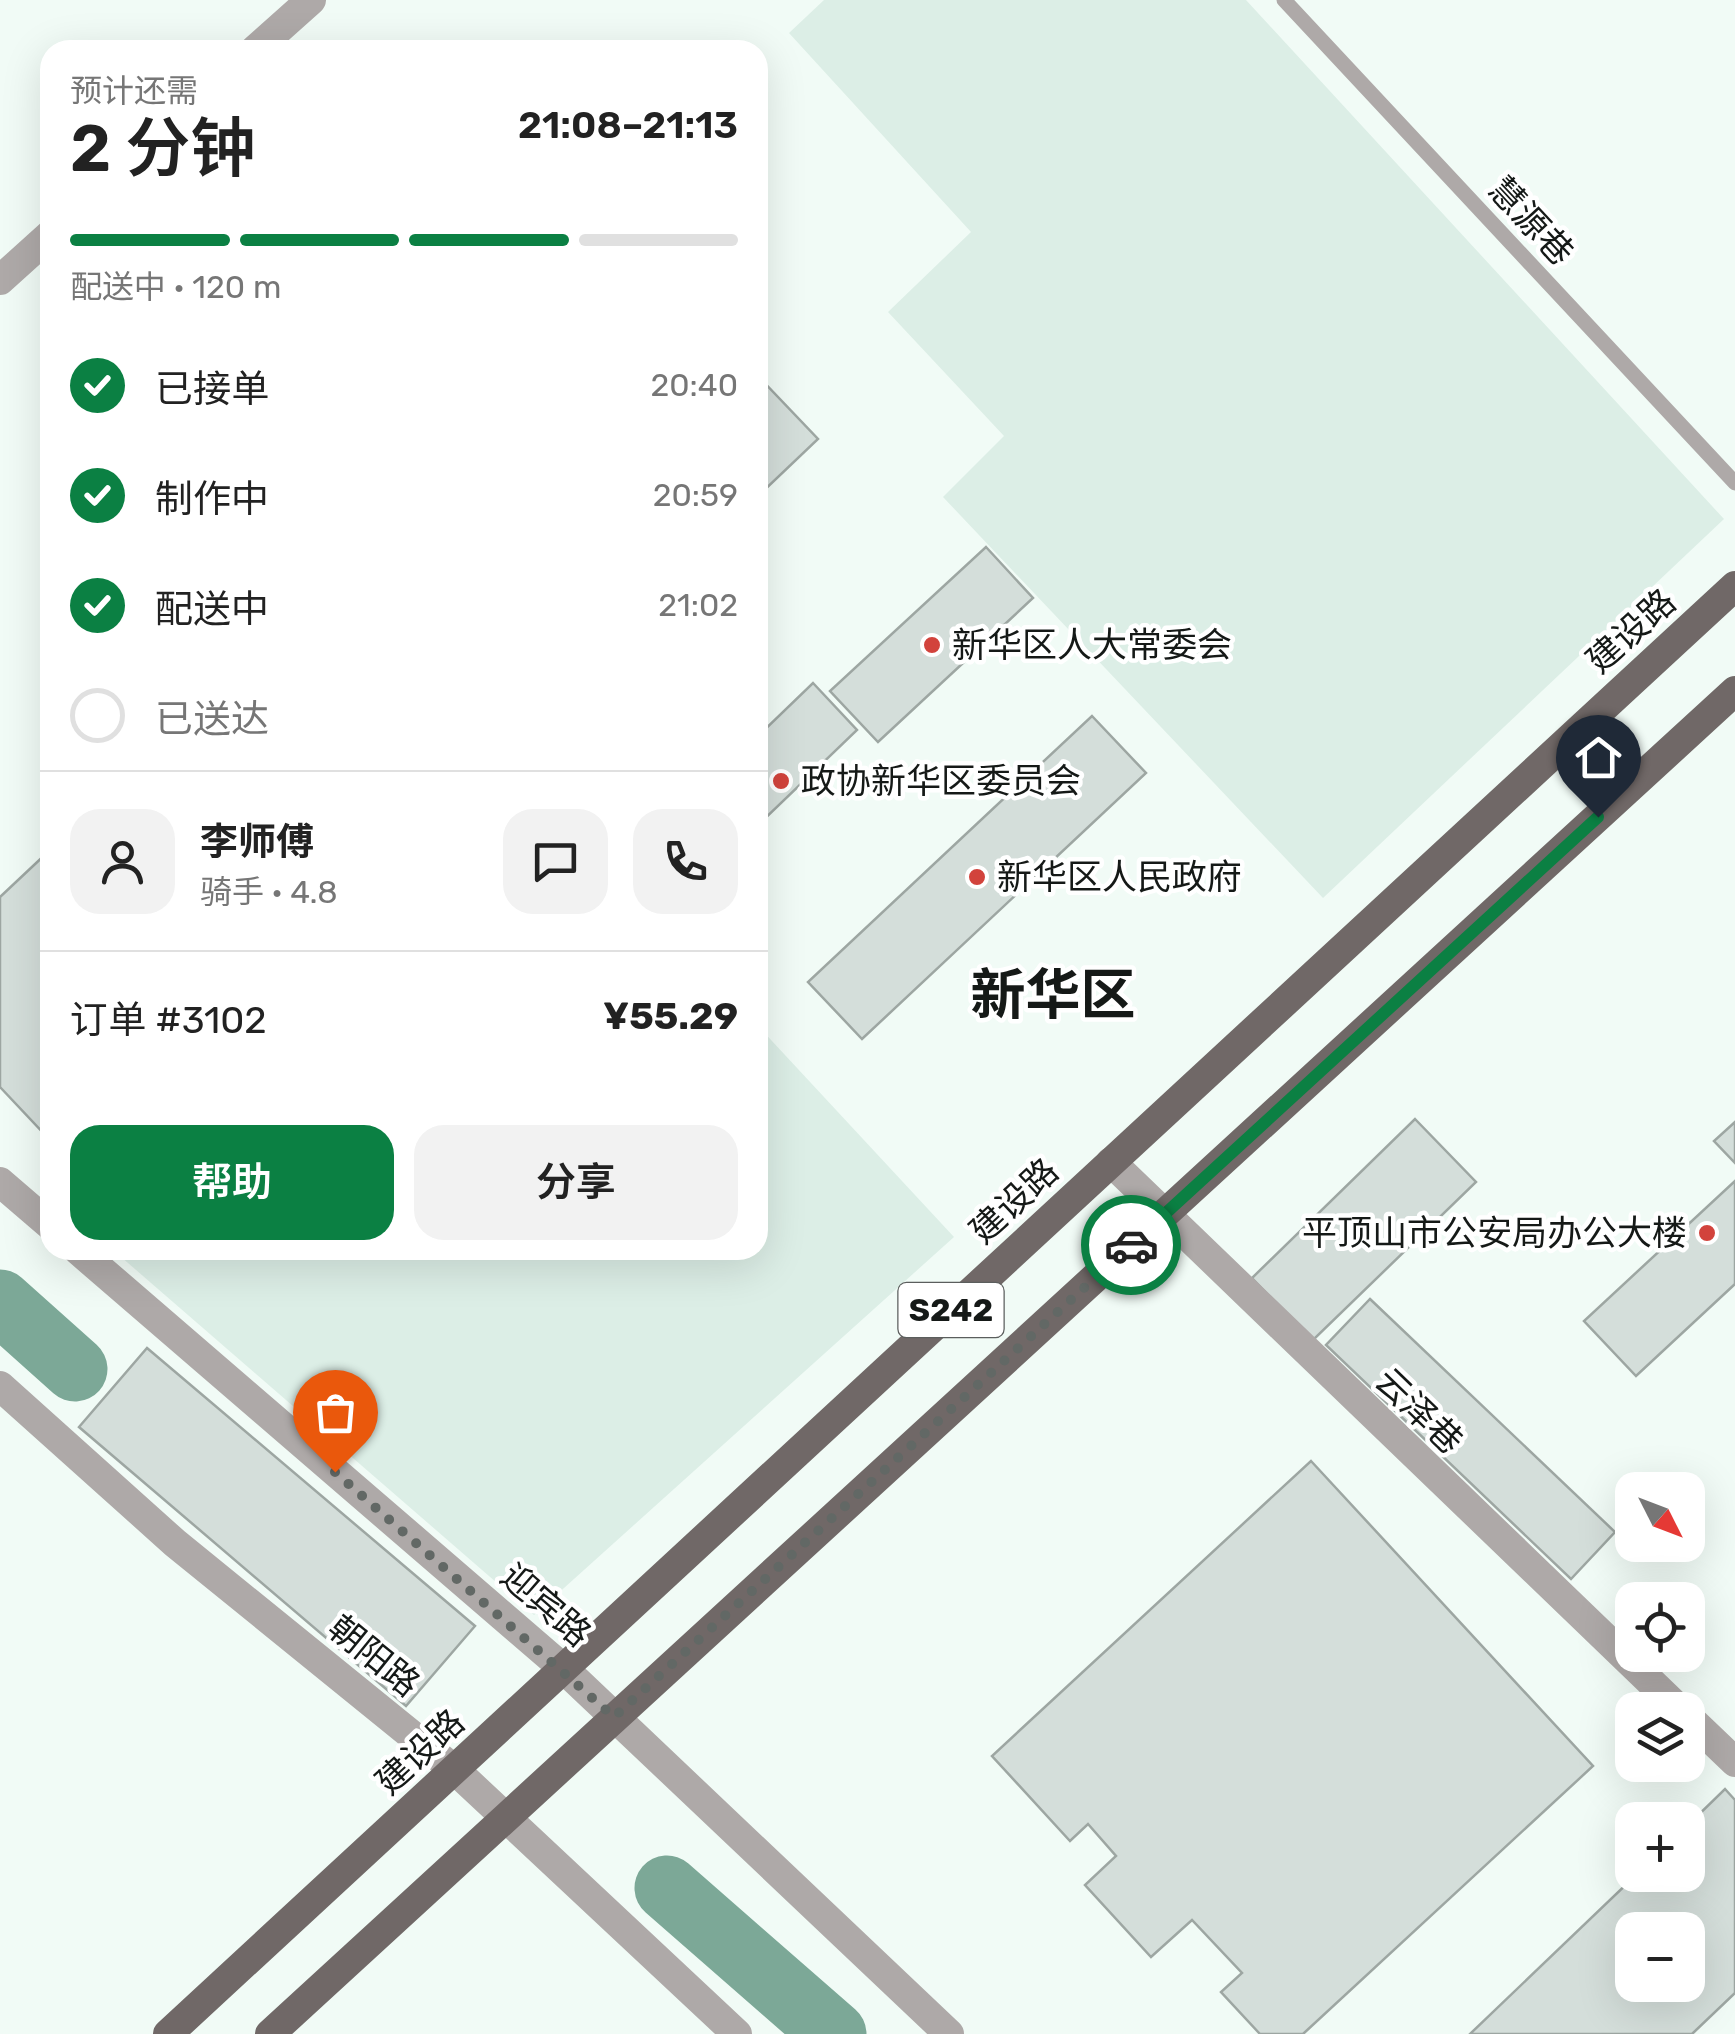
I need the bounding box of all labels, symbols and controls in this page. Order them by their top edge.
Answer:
text: 预计还需 [70,72,198,110]
text: 21:08–21:13 [518,102,738,148]
text: 2 分钟 [70,110,256,187]
street label: 慧源巷 [1480,168,1582,274]
text: 配送中 · 120 m [70,268,281,306]
icon: check [70,358,125,413]
text: 已接单 [155,366,269,412]
text: 20:40 [651,366,738,404]
icon: check [70,468,125,523]
text: 制作中 [155,476,269,522]
text: 20:59 [653,476,738,514]
icon: check [70,578,125,633]
street label: 建设路 [1578,580,1684,682]
text: 配送中 [155,586,269,632]
text: 21:02 [658,586,738,624]
place label: 新华区人大常委会 [952,624,1232,666]
marker: 新华区人大常委会 [921,634,943,656]
text: 已送达 [155,696,269,742]
pin [1556,715,1641,818]
icon: home [1571,730,1626,785]
place label: 政协新华区委员会 [801,760,1081,802]
marker: 政协新华区委员会 [770,770,792,792]
button: person [70,809,175,914]
button: chat [503,809,608,914]
button: phone [633,809,738,914]
text: 李师傅 [200,819,314,865]
place label: 新华区人民政府 [997,856,1242,898]
marker: 新华区人民政府 [966,866,988,888]
text: 骑手 · 4.8 [200,873,338,911]
district label: 新华区 [970,963,1136,1028]
text: ¥55.29 [603,993,738,1039]
text: 订单 #3102 [70,997,267,1043]
button: 帮助 [70,1125,394,1240]
button: 分享 [414,1125,738,1240]
street label: 建设路 [961,1150,1067,1252]
courier [1081,1195,1181,1295]
place label: 平顶山市公安局办公大楼 [1302,1212,1687,1254]
icon: car [1104,1218,1159,1273]
marker: 平顶山市公安局办公大楼 [1696,1222,1718,1244]
road number: S242 [898,1283,1004,1337]
street label: 云泽巷 [1367,1359,1471,1463]
pin [293,1370,378,1473]
icon: bag [308,1385,363,1440]
north arrow [1615,1472,1705,1562]
map controls [1615,1472,1705,2002]
street label: 迎宾路 [493,1555,599,1655]
button: locate [1615,1582,1705,1672]
street label: 朝阳路 [320,1607,428,1705]
button: layers [1615,1692,1705,1782]
street label: 建设路 [367,1701,473,1803]
button: + [1615,1802,1705,1892]
button: − [1615,1912,1705,2002]

